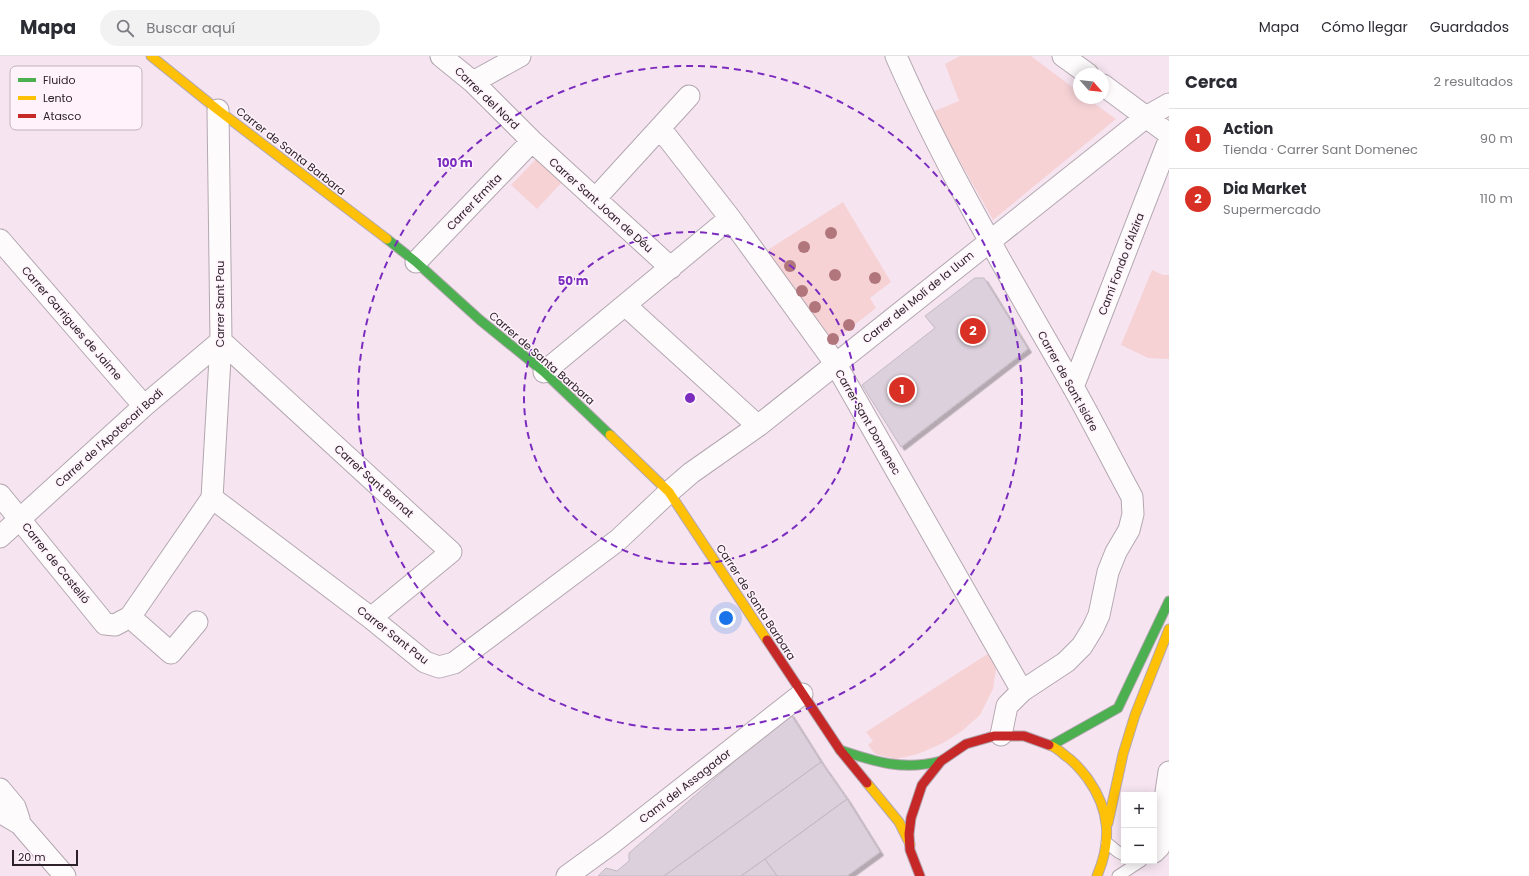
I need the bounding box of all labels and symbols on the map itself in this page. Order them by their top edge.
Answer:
street label: Carrer del Nord [451,63,523,133]
legend [10,66,142,130]
north arrow [1073,68,1109,104]
text: Fluido [43,72,75,88]
text: Lento [43,90,73,106]
street label: Carrer de Santa Barbara [233,103,349,199]
text: Atasco [43,108,81,124]
text: 100 m [437,154,473,171]
street label: Carrer Sant Joan de Déu [545,154,657,256]
street label: Carrer Ermita [443,170,505,234]
street label: Camí Fondo d'Alzira [1094,210,1148,318]
street label: Carrer del Molí de la Llum [859,247,977,347]
street label: Carrer Sant Pau [212,261,228,347]
street label: Carrer Garrigues de Jaime [18,263,126,384]
text: 50 m [558,272,589,289]
street label: Carrer de Santa Barbara [486,308,598,408]
pin: 2 [960,316,986,346]
street label: Carrer de Sant Isidre [1034,328,1102,434]
street label: Carrer Sant Domenec [831,366,905,478]
pin: 1 [889,375,915,405]
street label: Carrer de l'Apotecari Bodí [52,385,167,491]
centre of rings [683,391,697,405]
street label: Carrer Sant Bernat [331,441,417,521]
street label: Carrer de Castelló [18,519,94,607]
street label: Carrer de Santa Barbara [712,541,800,663]
street label: Carrer Sant Pau [354,602,432,668]
your location [716,608,736,628]
street label: Camí del Assagador [636,745,734,827]
scale bar [12,848,78,867]

